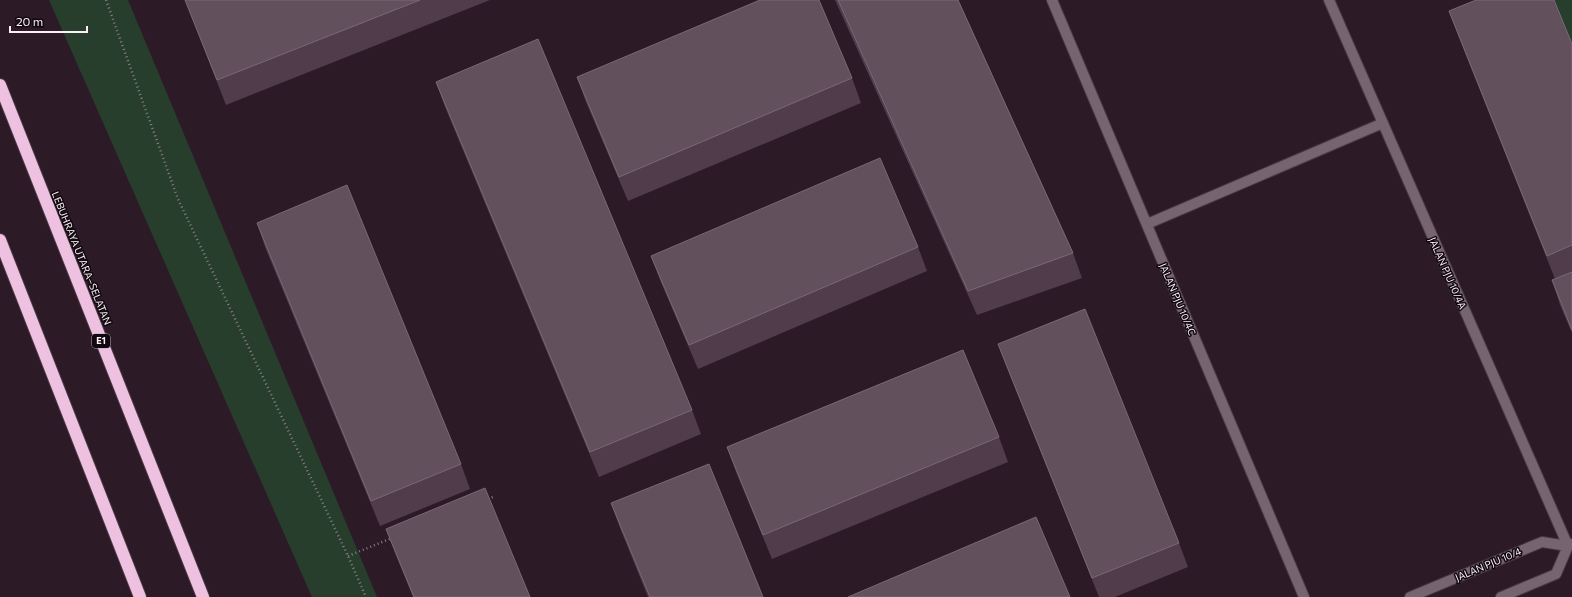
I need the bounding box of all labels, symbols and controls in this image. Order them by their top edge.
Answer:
scale bar [10,8,87,34]
text: 20 m [16,14,43,28]
street label: LEBUHRAYA UTARA–SELATAN [50,190,114,326]
street label: JALAN PJU 10/4A [1427,235,1469,311]
street label: JALAN PJU 10/4C [1157,261,1199,337]
road number: E1 [92,334,110,348]
street label: JALAN PJU 10/4 [1453,545,1523,583]

